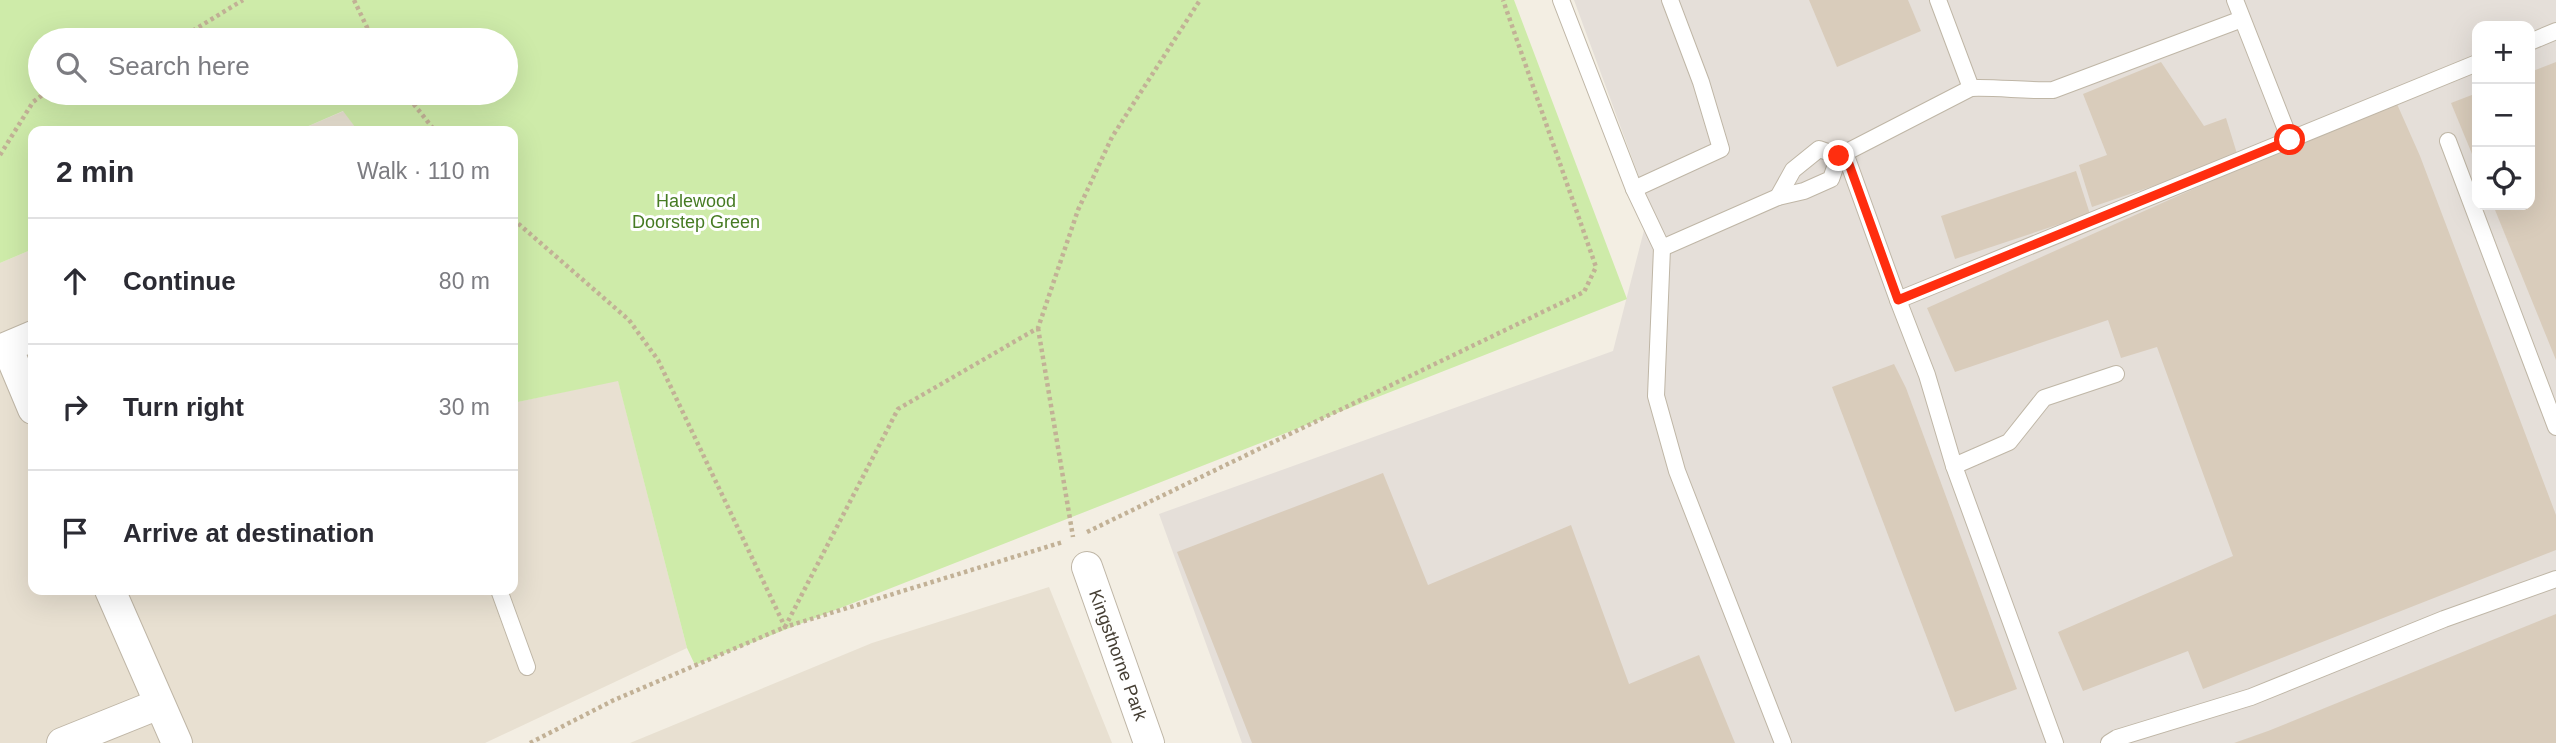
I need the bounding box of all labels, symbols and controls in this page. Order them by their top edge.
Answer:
map controls [2472,21,2535,210]
button: + [2472,21,2535,84]
search box [28,28,518,105]
icon: search [52,48,90,86]
text: Search here [108,51,250,81]
button: − [2472,84,2535,147]
route start [2274,124,2305,155]
route end [1823,140,1854,171]
button: locate [2472,147,2535,210]
text: 2 min [56,155,134,188]
text: Walk · 110 m [357,158,490,184]
park label: Halewood Doorstep Green [632,191,760,232]
icon: ahead [56,262,94,300]
text: Continue [123,266,236,296]
text: 80 m [439,268,490,294]
icon: right [56,388,94,426]
text: Turn right [123,392,244,422]
text: 30 m [439,394,490,420]
icon: arrive [56,514,94,552]
text: Arrive at destination [123,518,374,548]
street label: Kingsthorne Park [1085,587,1151,724]

